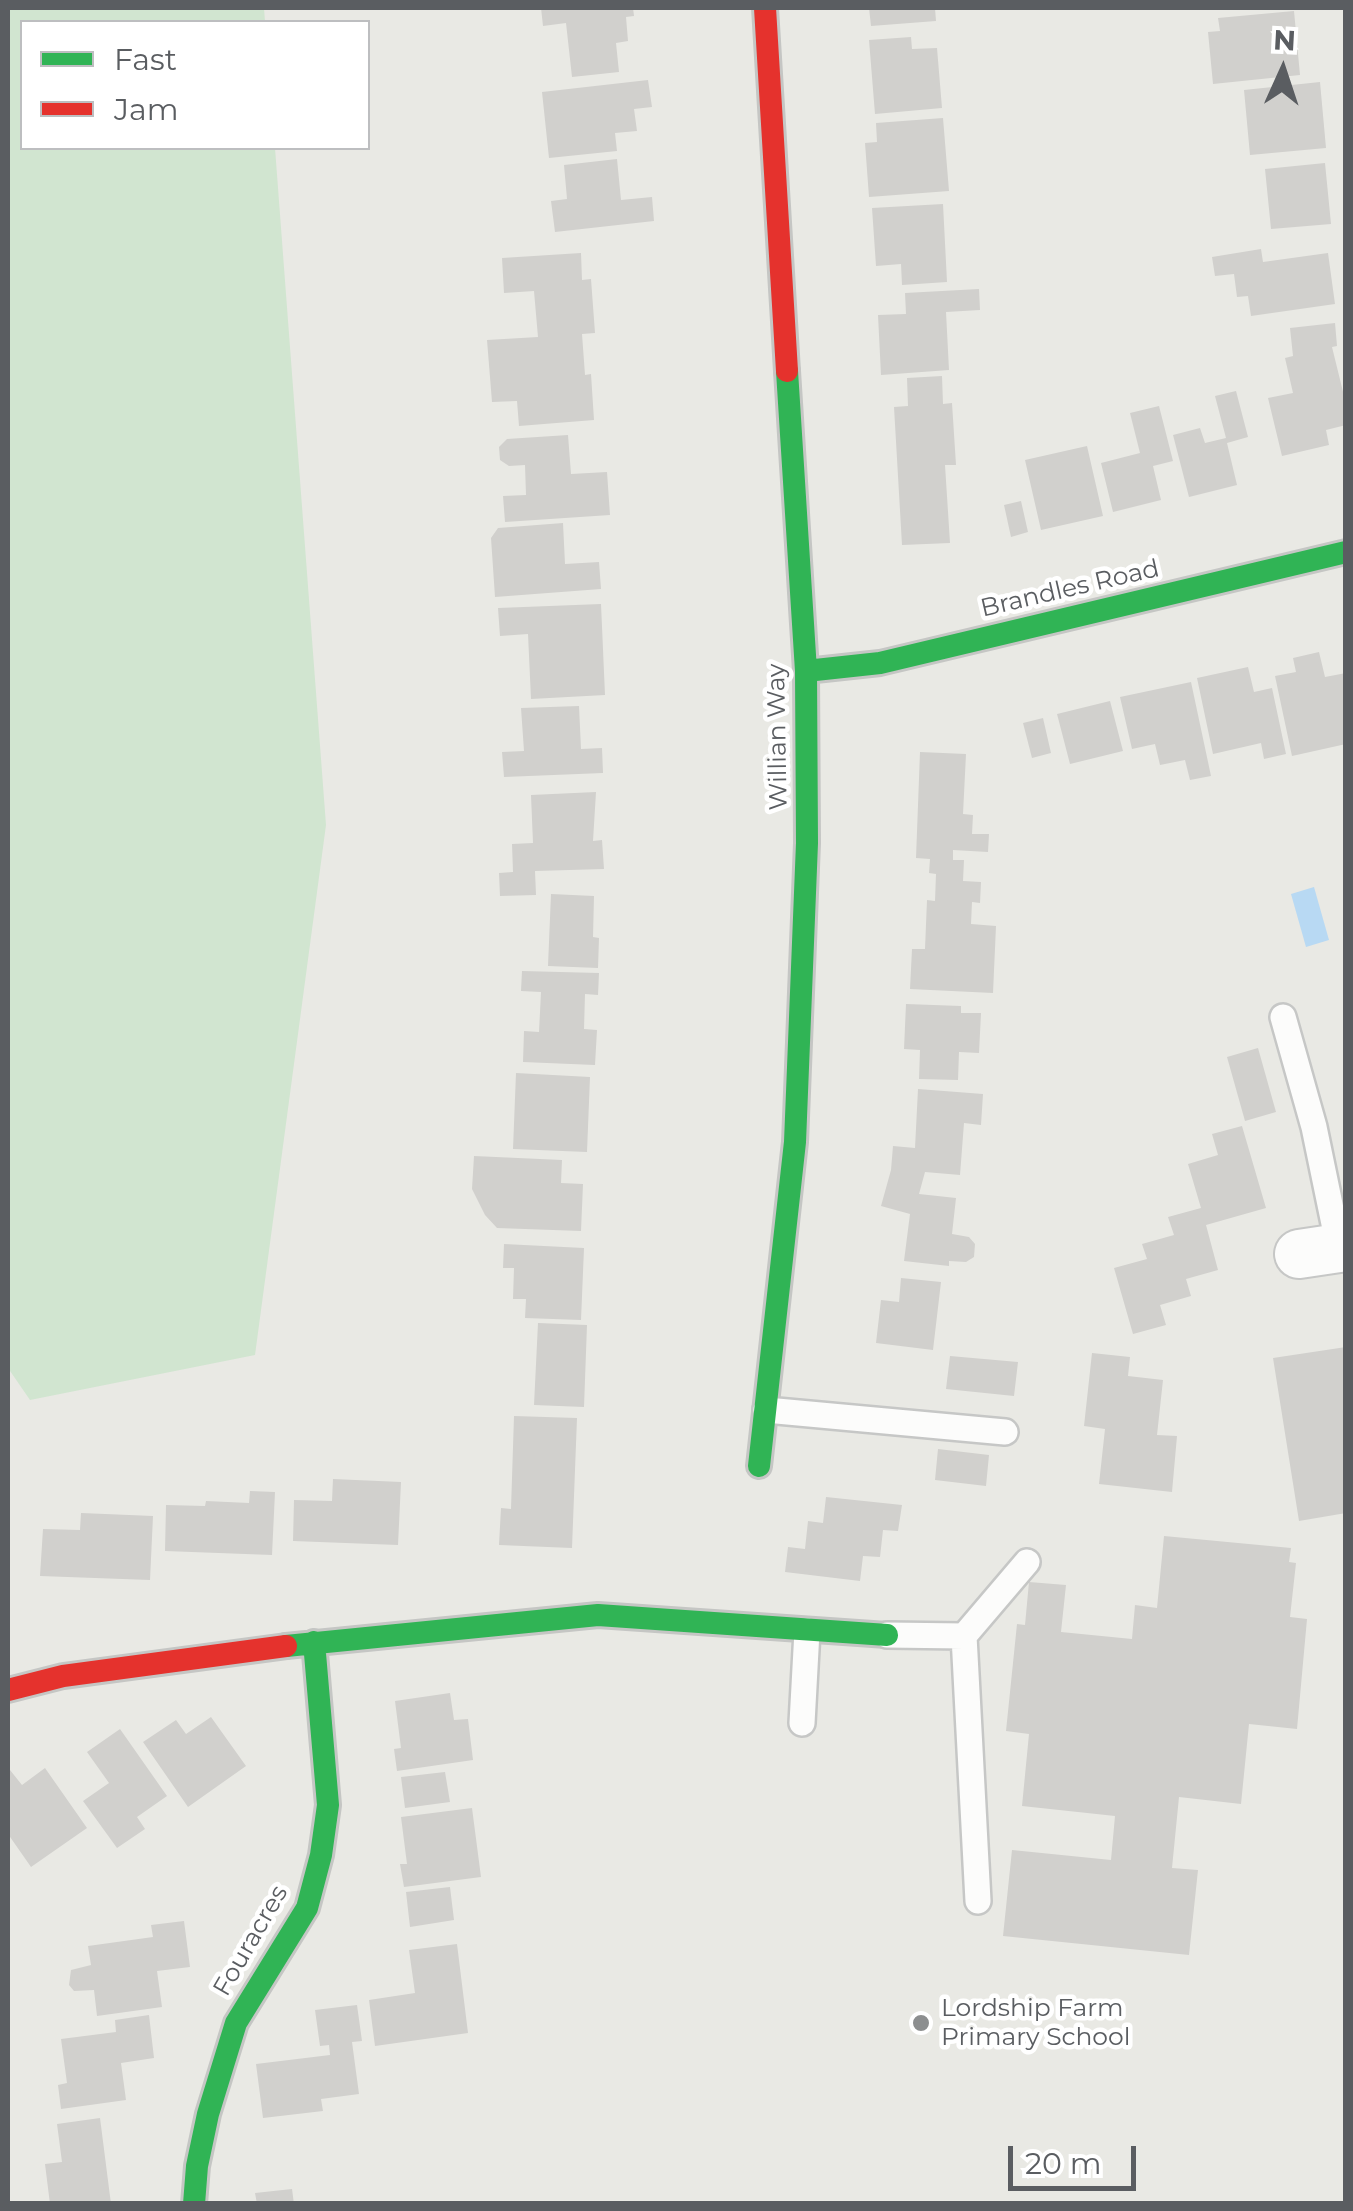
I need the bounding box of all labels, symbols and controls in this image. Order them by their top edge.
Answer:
legend [20,20,370,150]
north arrow [1233,20,1333,120]
text: N [1272,22,1297,58]
text: Fast [114,41,177,78]
text: Jam [114,91,179,128]
street label: Brandles Road [978,554,1162,624]
street label: Willian Way [762,663,794,811]
street label: Fouracres [207,1880,295,2002]
place label: Lordship Farm Primary School [941,1994,1130,2053]
marker: Lordship Farm Primary School [910,2012,932,2034]
scale bar [1013,2126,1140,2188]
text: 20 m [1025,2145,1102,2182]

